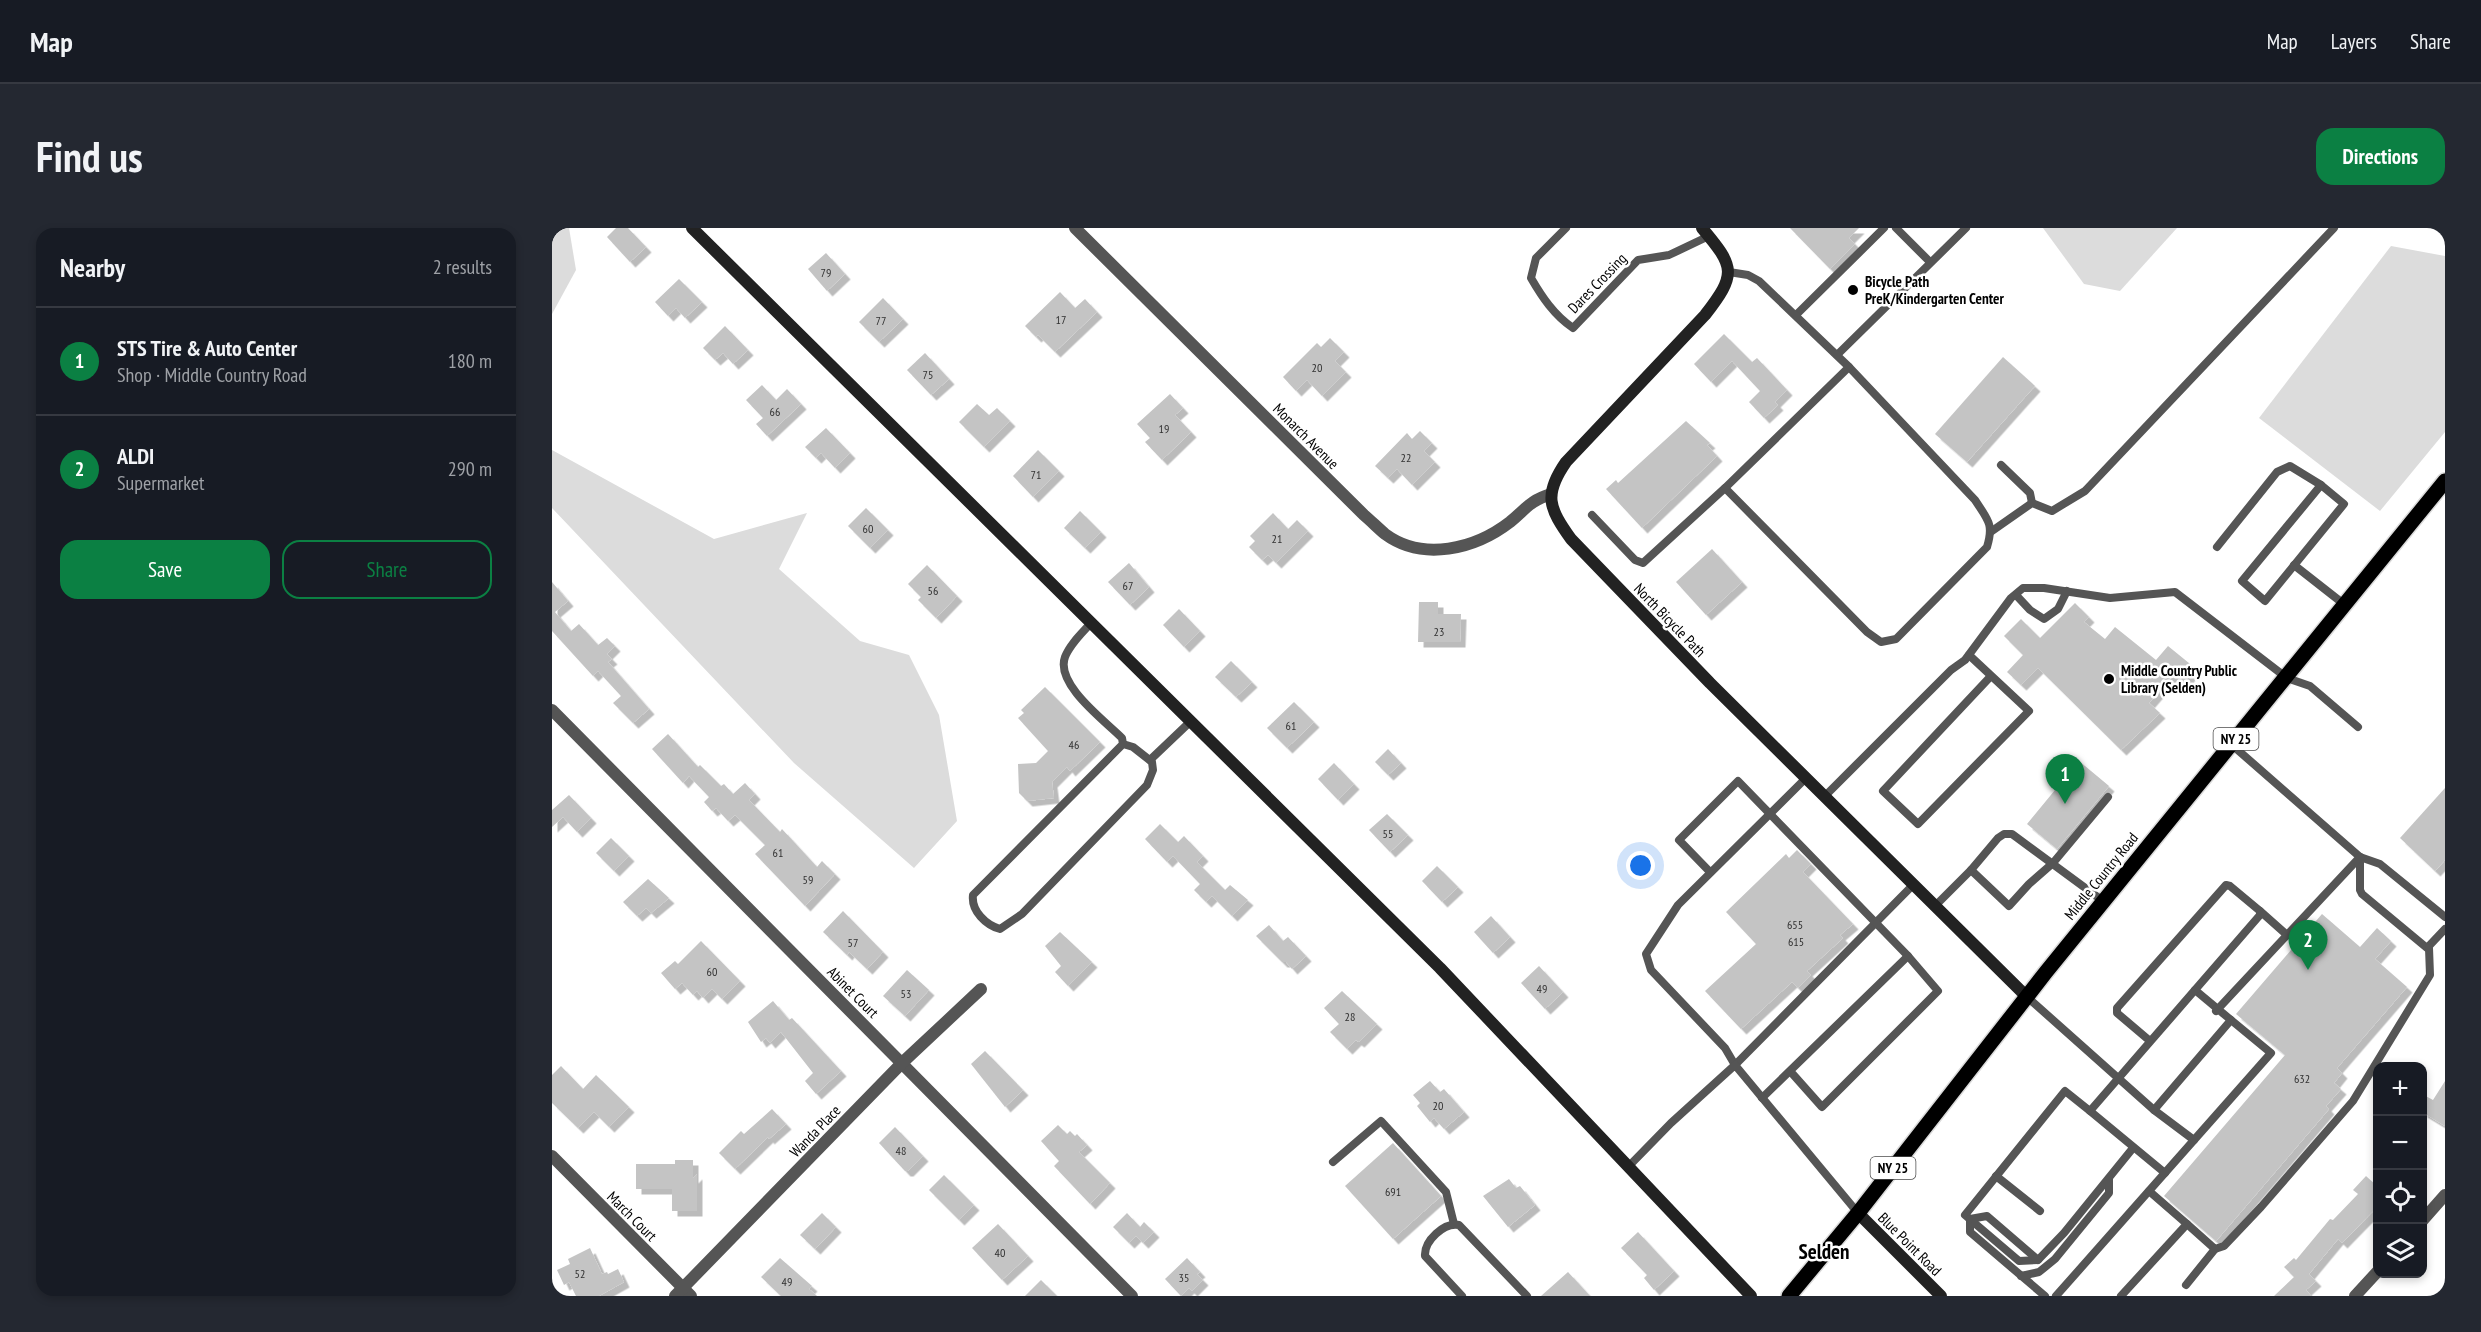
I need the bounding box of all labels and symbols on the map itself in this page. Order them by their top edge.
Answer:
street label: Dares Crossing [1564,249,1630,317]
house number: 79 [821,265,831,280]
place label: Bicycle Path PreK/Kindergarten Center [1865,272,2004,308]
marker: Bicycle Path PreK/Kindergarten Center [1846,283,1860,297]
house number: 17 [1056,312,1066,327]
house number: 77 [876,313,886,328]
house number: 20 [1312,360,1322,375]
house number: 75 [923,367,933,382]
street label: Monarch Avenue [1269,399,1343,473]
house number: 66 [770,404,780,419]
house number: 19 [1159,421,1169,436]
house number: 22 [1401,450,1411,465]
house number: 71 [1031,467,1041,482]
house number: 60 [863,521,873,536]
house number: 21 [1272,531,1282,546]
house number: 67 [1123,578,1133,593]
street label: North Bicycle Path [1630,579,1710,661]
house number: 56 [928,583,938,598]
house number: 23 [1434,624,1444,639]
place label: Middle Country Public Library (Selden) [2121,661,2238,697]
marker: Middle Country Public Library (Selden) [2102,672,2116,686]
house number: 61 [1286,718,1296,733]
road number: NY 25 [2214,728,2258,750]
house number: 46 [1069,737,1079,752]
pin: 1 [2046,754,2084,804]
house number: 55 [1383,826,1393,841]
street label: Middle Country Road [2060,828,2142,924]
house number: 61 [773,845,783,860]
your location [1626,851,1655,880]
house number: 59 [803,872,813,887]
house number: 655 [1787,917,1803,932]
pin: 2 [2288,920,2328,970]
house number: 615 [1788,934,1804,949]
house number: 57 [848,935,858,950]
street label: Abinet Court [823,962,883,1022]
house number: 60 [707,964,717,979]
house number: 49 [1537,981,1547,996]
house number: 53 [901,986,911,1001]
house number: 28 [1345,1009,1355,1024]
house number: 632 [2294,1071,2310,1086]
house number: 20 [1433,1098,1443,1113]
street label: Wanda Place [785,1101,845,1161]
house number: 48 [896,1143,906,1158]
road number: NY 25 [1870,1157,1916,1179]
house number: 691 [1385,1184,1401,1199]
street label: March Court [603,1187,661,1245]
street label: Blue Point Road [1874,1208,1946,1280]
district label: Selden [1798,1238,1850,1265]
house number: 40 [995,1245,1005,1260]
house number: 52 [575,1266,585,1281]
house number: 35 [1179,1270,1189,1285]
house number: 49 [782,1274,792,1289]

